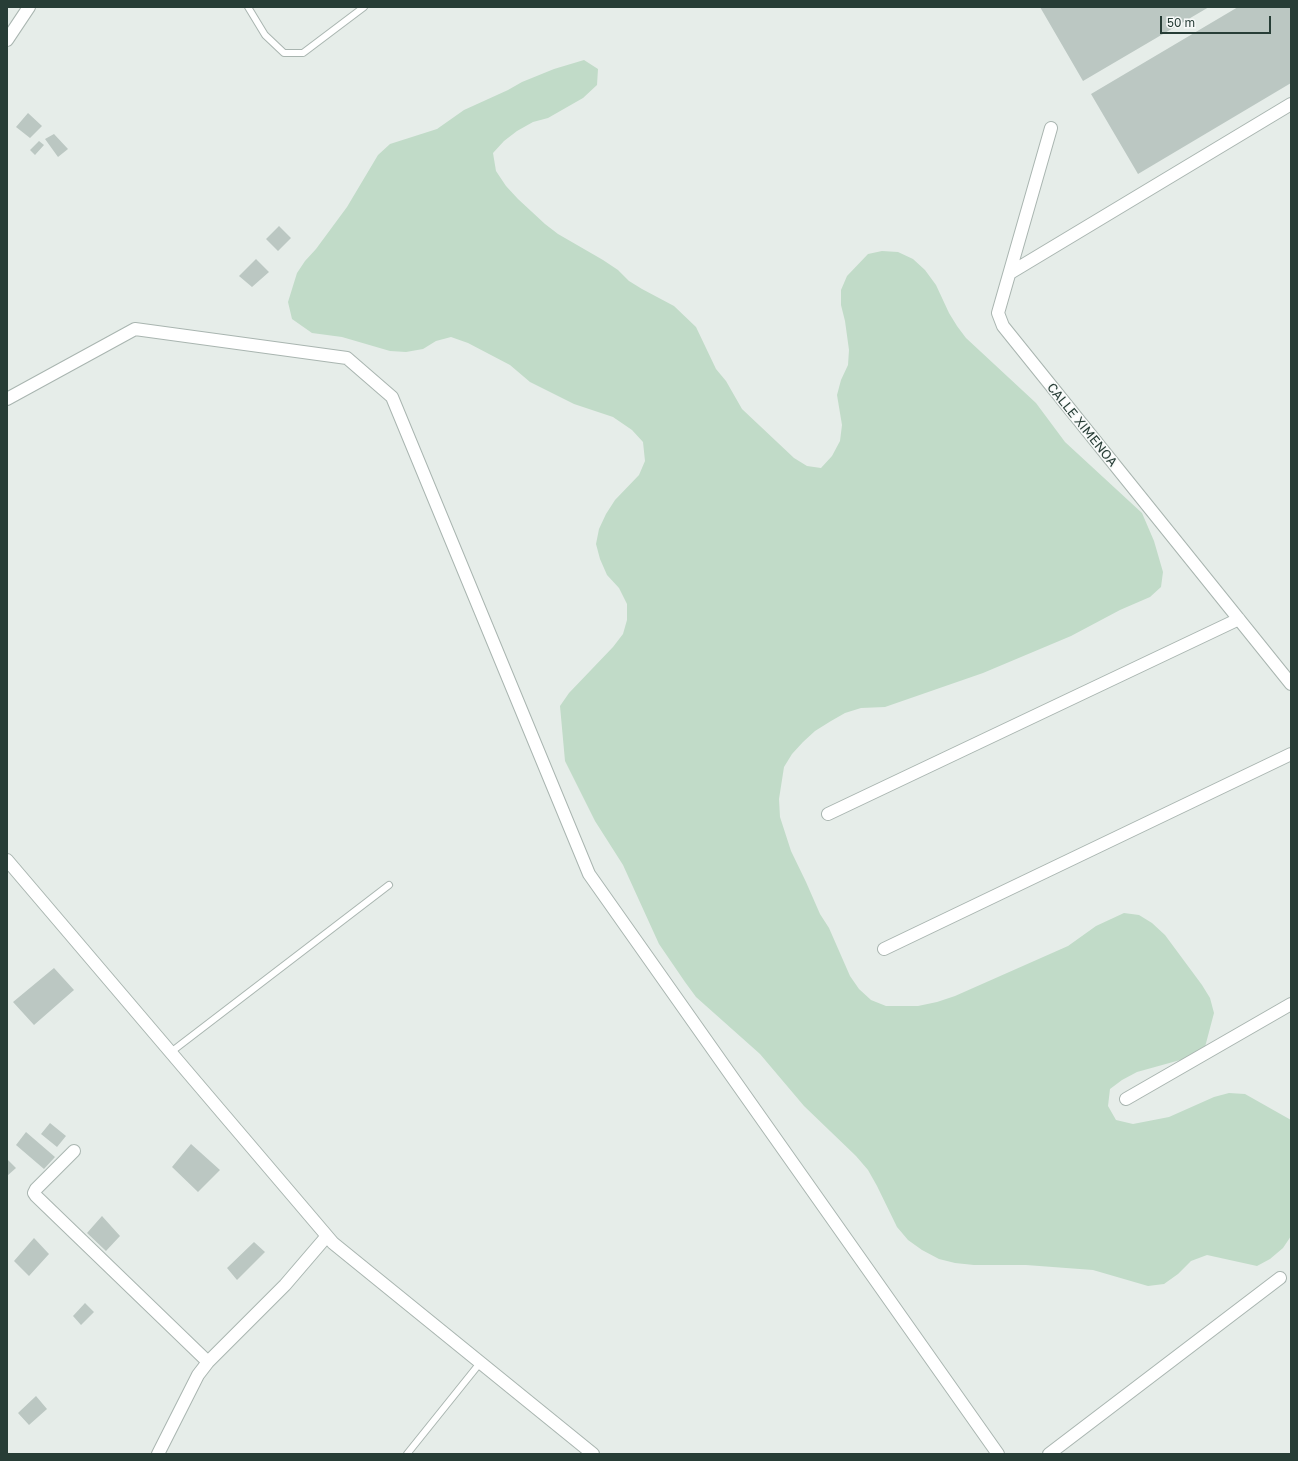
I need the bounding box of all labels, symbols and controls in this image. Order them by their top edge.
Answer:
scale bar [1162,8,1273,34]
text: 50 m [1167,15,1195,30]
street label: CALLE XIMENOA [1044,380,1120,470]

